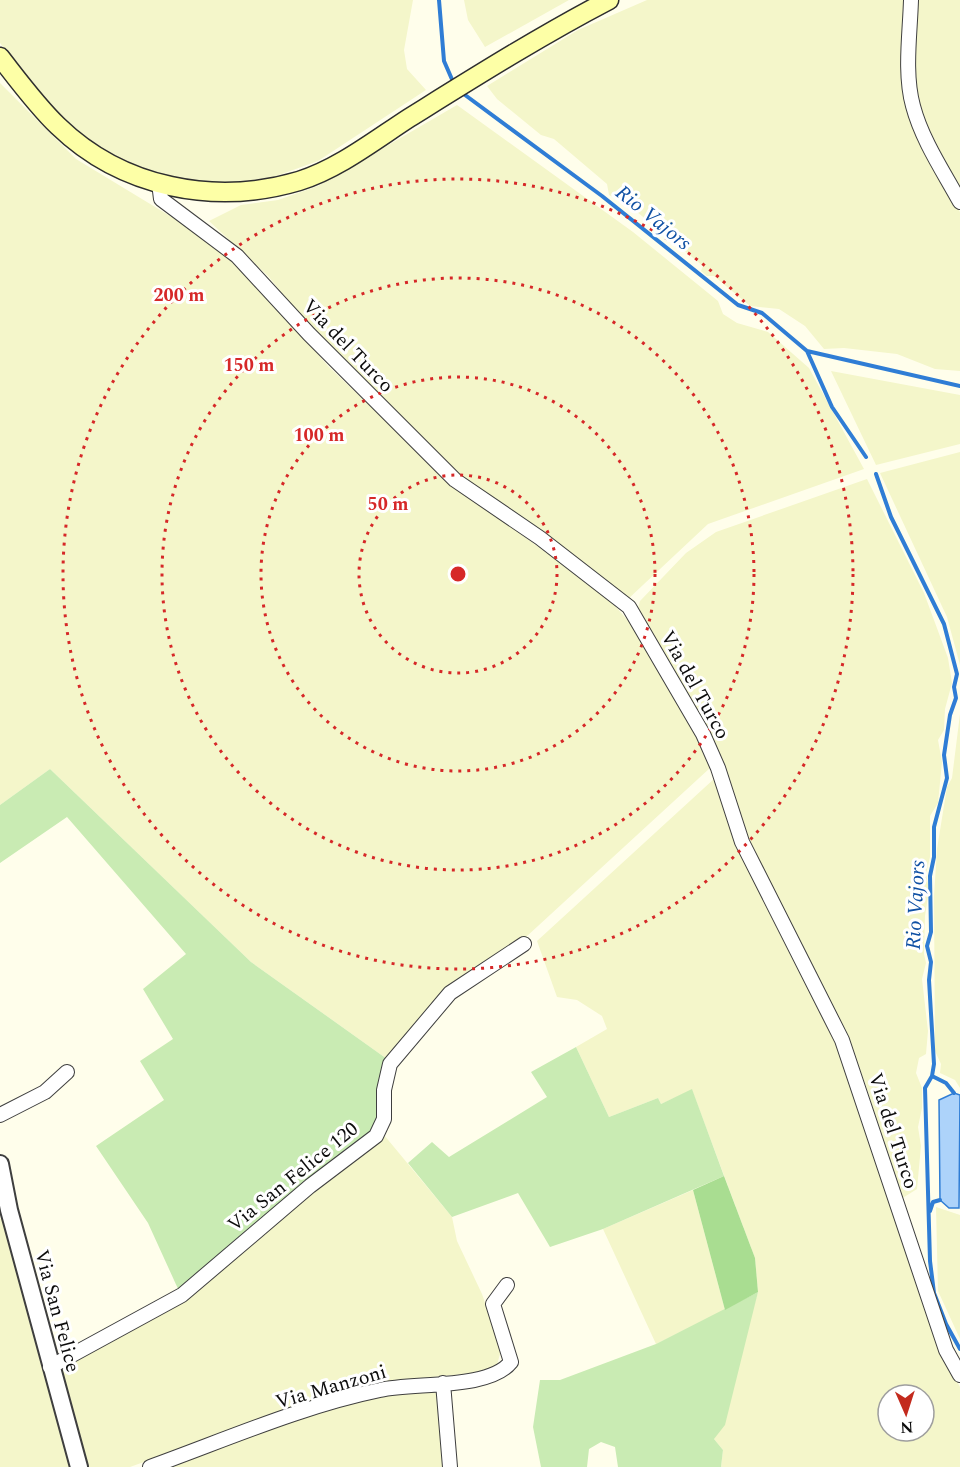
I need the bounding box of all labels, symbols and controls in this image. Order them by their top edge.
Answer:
water label: Rio Vajors [608,177,698,259]
text: 200 m [153,282,205,309]
street label: Via del Turco [295,292,401,400]
text: 150 m [223,352,275,379]
text: 100 m [293,422,345,449]
text: 50 m [368,491,408,518]
centre of rings [448,564,468,584]
street label: Via del Turco [653,625,737,745]
water label: Rio Vajors [898,859,934,951]
street label: Via del Turco [860,1069,926,1193]
street label: Via San Felice 120 [221,1115,365,1239]
street label: Via San Felice [26,1246,88,1376]
street label: Via Manzoni [272,1357,390,1417]
north arrow [876,1383,936,1443]
text: N [900,1415,914,1439]

